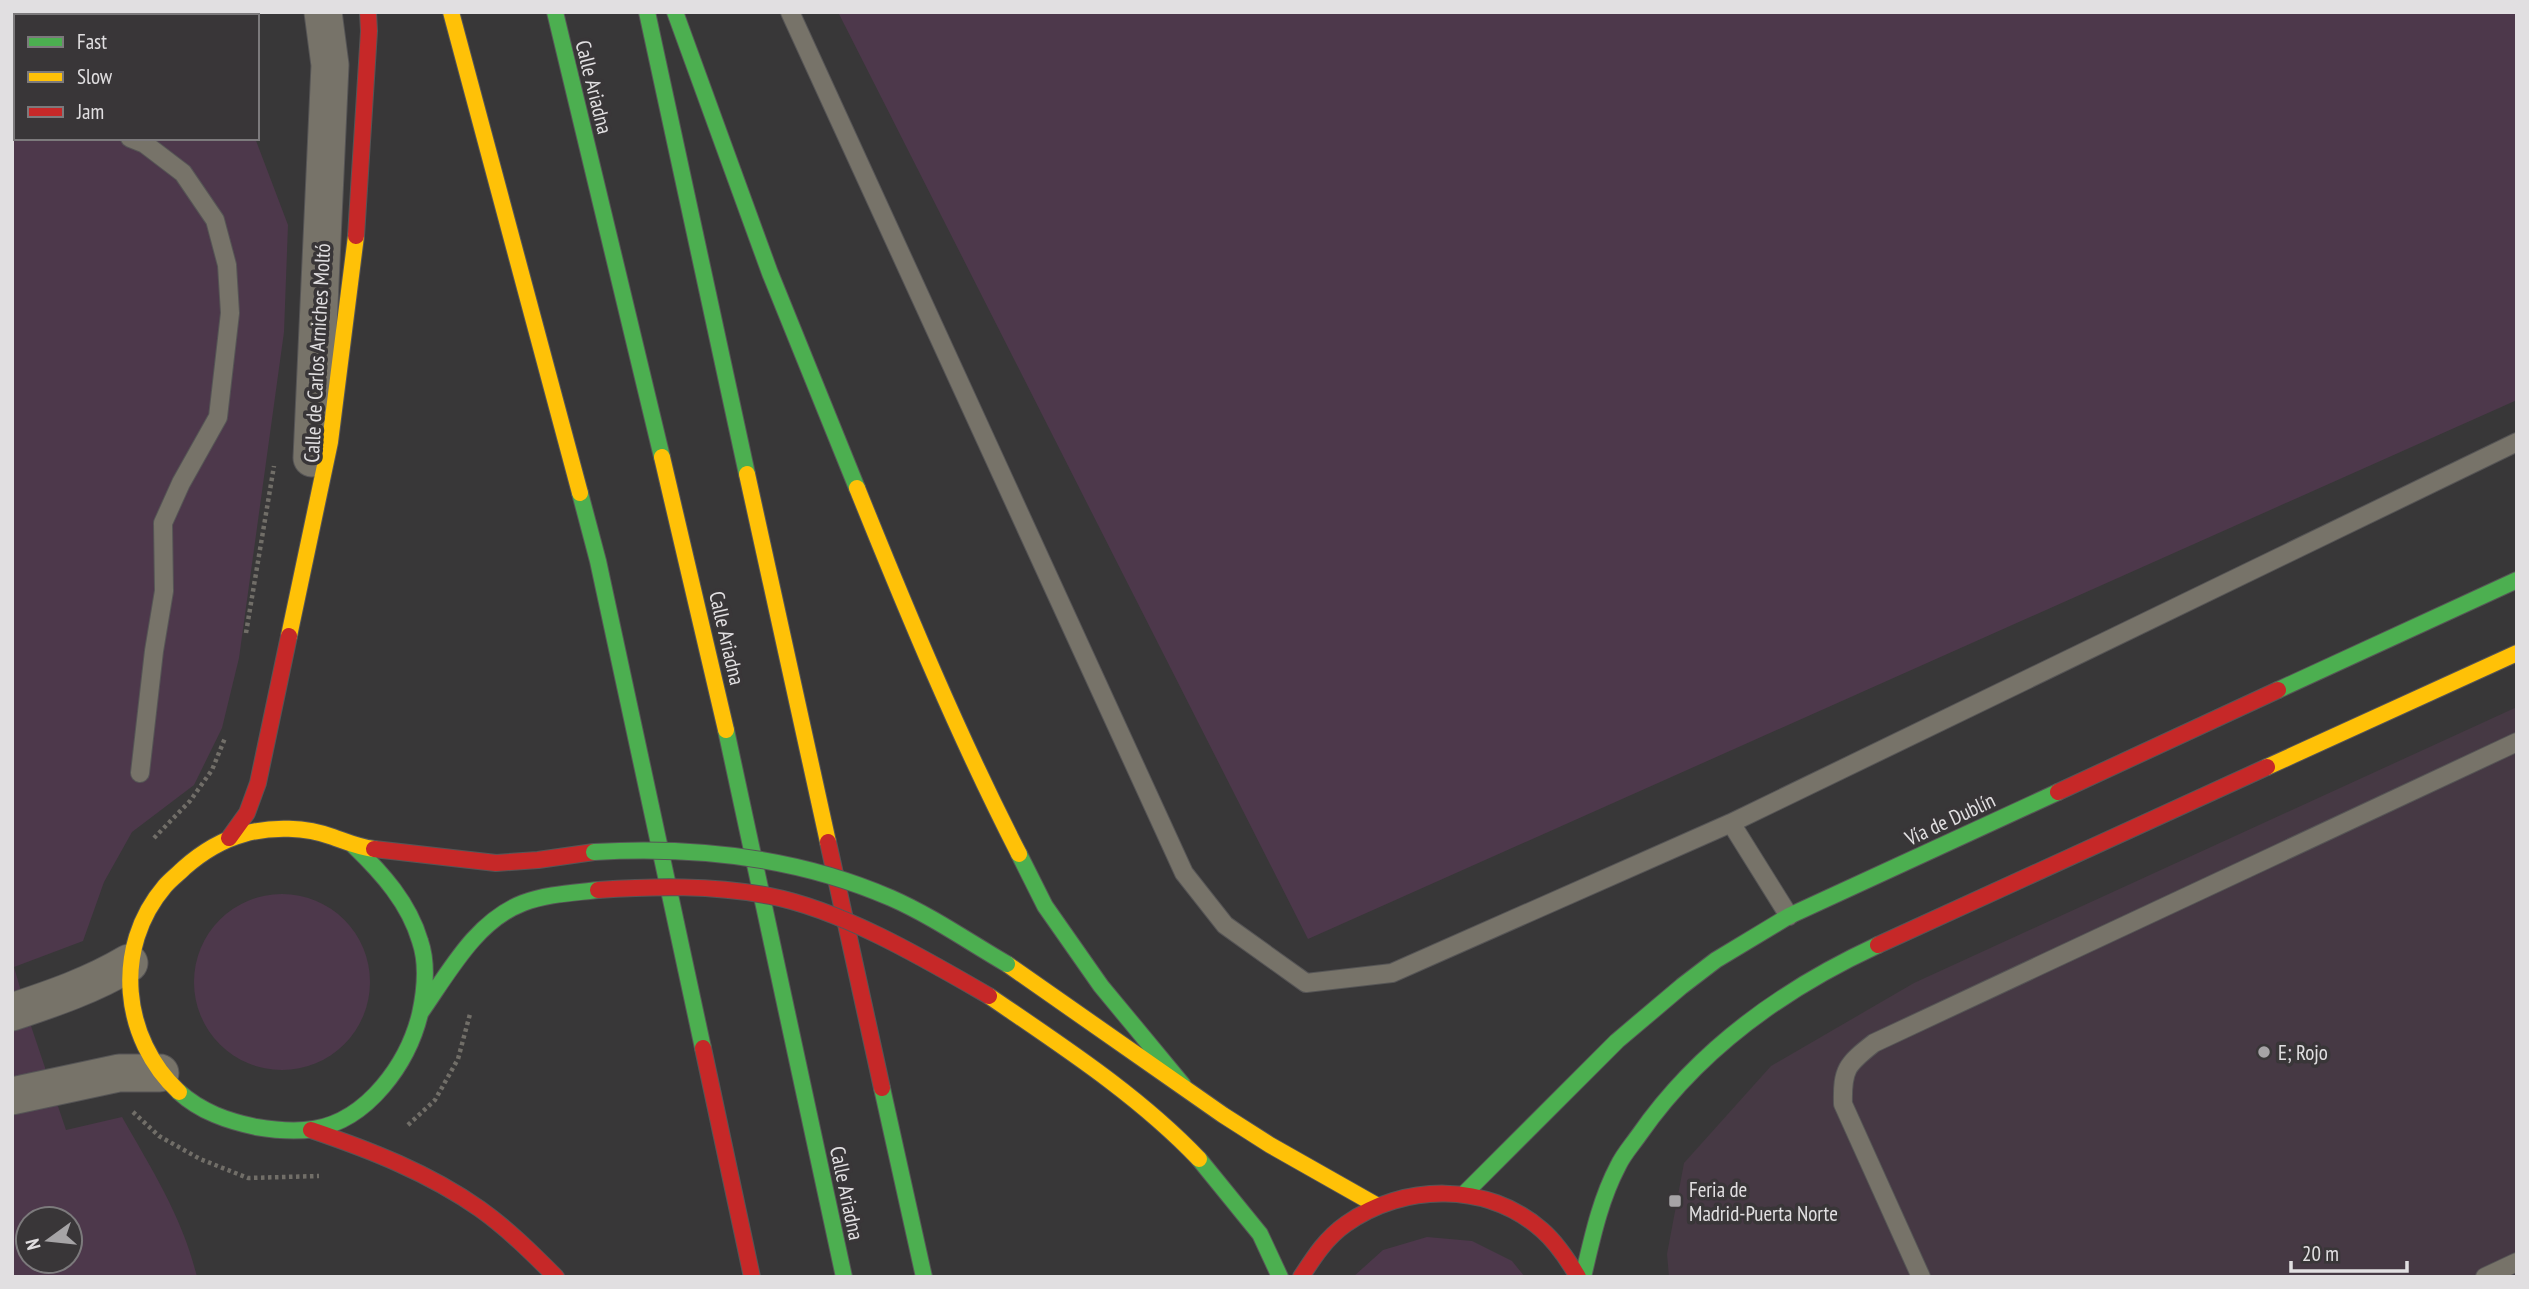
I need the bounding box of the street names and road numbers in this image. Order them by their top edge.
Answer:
street label: Calle Ariadna [569,37,619,137]
street label: Calle de Carlos Arniches Moltó [298,243,336,463]
street label: Calle Ariadna [703,588,751,688]
street label: Vía de Dublín [1900,786,1999,852]
street label: Calle Ariadna [824,1144,870,1242]

